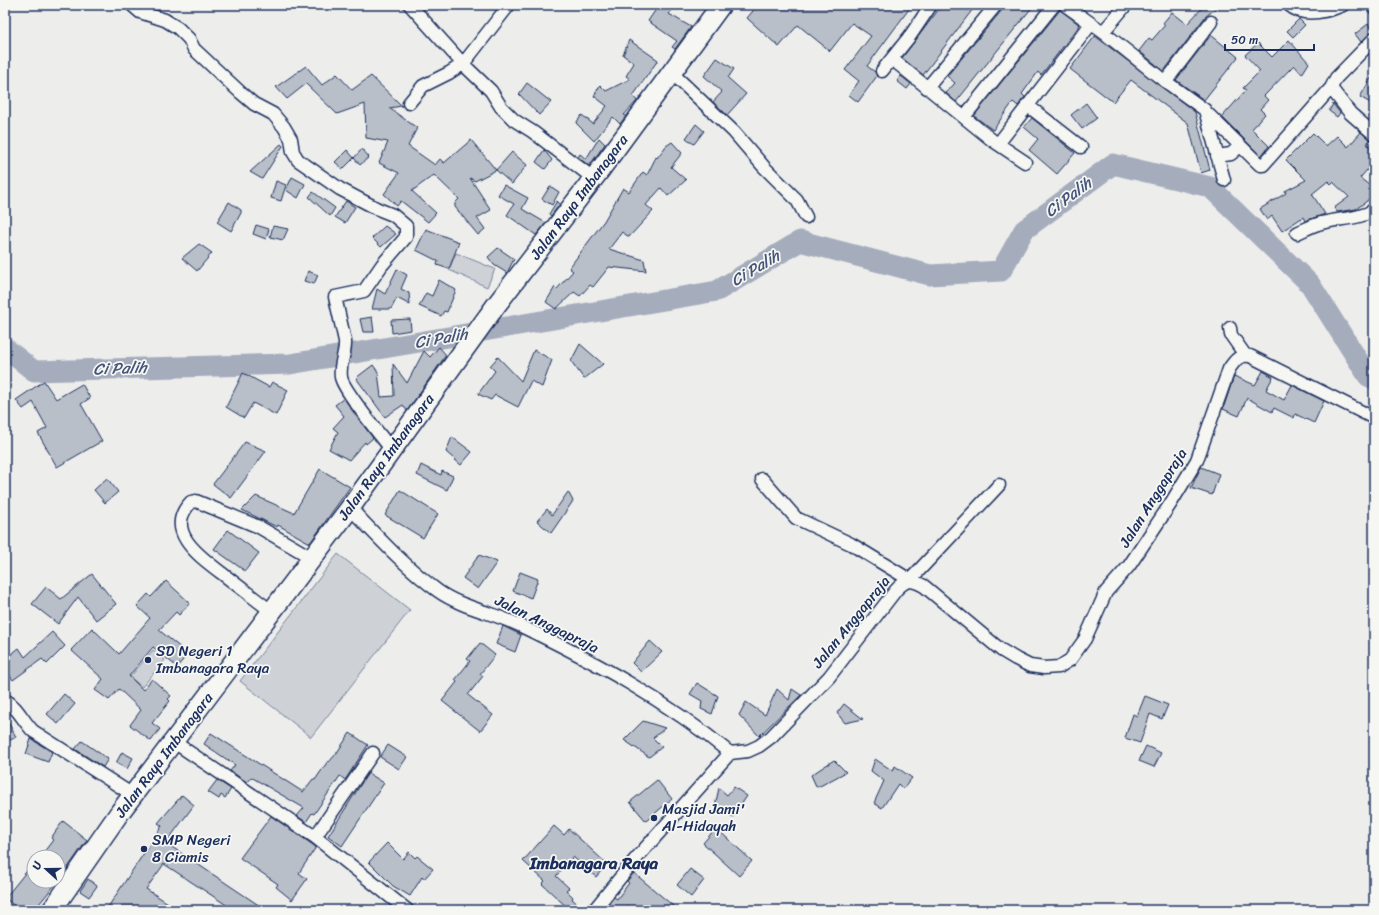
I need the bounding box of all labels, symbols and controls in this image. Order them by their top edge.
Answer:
scale bar [1225,26,1314,52]
text: 50 m [1231,29,1258,51]
street label: Jalan Raya Imbanagara [522,128,635,266]
water label: Ci Palih [1038,168,1099,225]
water label: Ci Palih [725,241,787,294]
water label: Ci Palih [412,319,471,357]
water label: Ci Palih [93,353,149,383]
street label: Jalan Raya Imbanagara [330,388,441,527]
street label: Jalan Anggapraja [1111,443,1194,554]
street label: Jalan Anggapraja [805,570,897,675]
street label: Jalan Anggapraja [490,587,604,661]
place label: SD Negeri 1 Imbanagara Raya [155,638,270,681]
marker: SD Negeri 1 Imbanagara Raya [143,655,153,665]
street label: Jalan Raya Imbanagara [107,686,220,824]
place label: Masjid Jami' Al-Hidayah [661,796,745,839]
marker: Masjid Jami' Al-Hidayah [649,813,659,823]
place label: SMP Negeri 8 Ciamis [152,827,231,870]
marker: SMP Negeri 8 Ciamis [139,844,149,854]
district label: Imbanagara Raya [529,848,659,878]
north arrow [26,849,66,889]
text: U [27,858,48,872]

